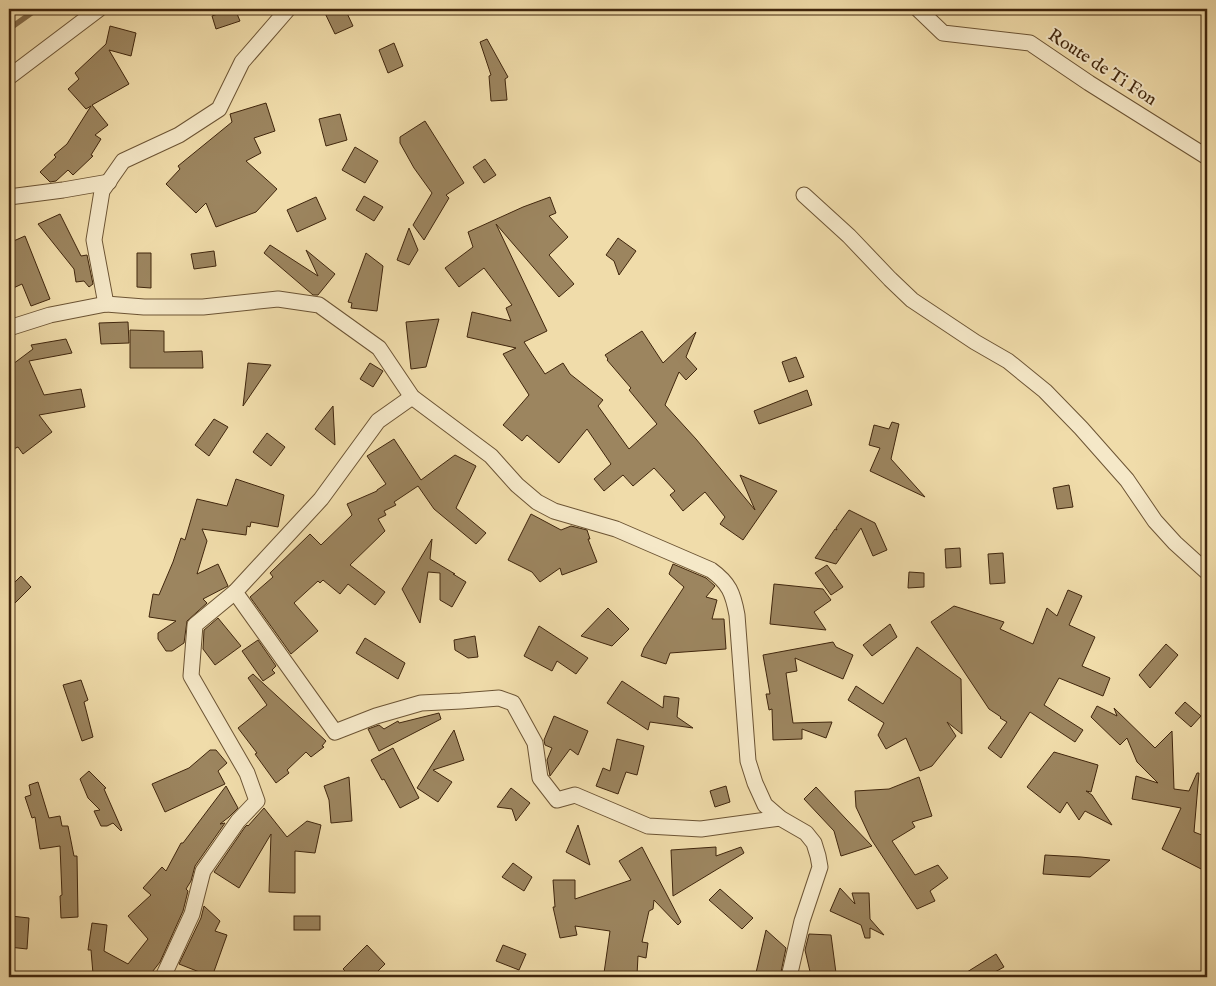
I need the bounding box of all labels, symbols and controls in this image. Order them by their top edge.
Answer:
street label: Route de Ti Fon [1043,24,1161,112]

